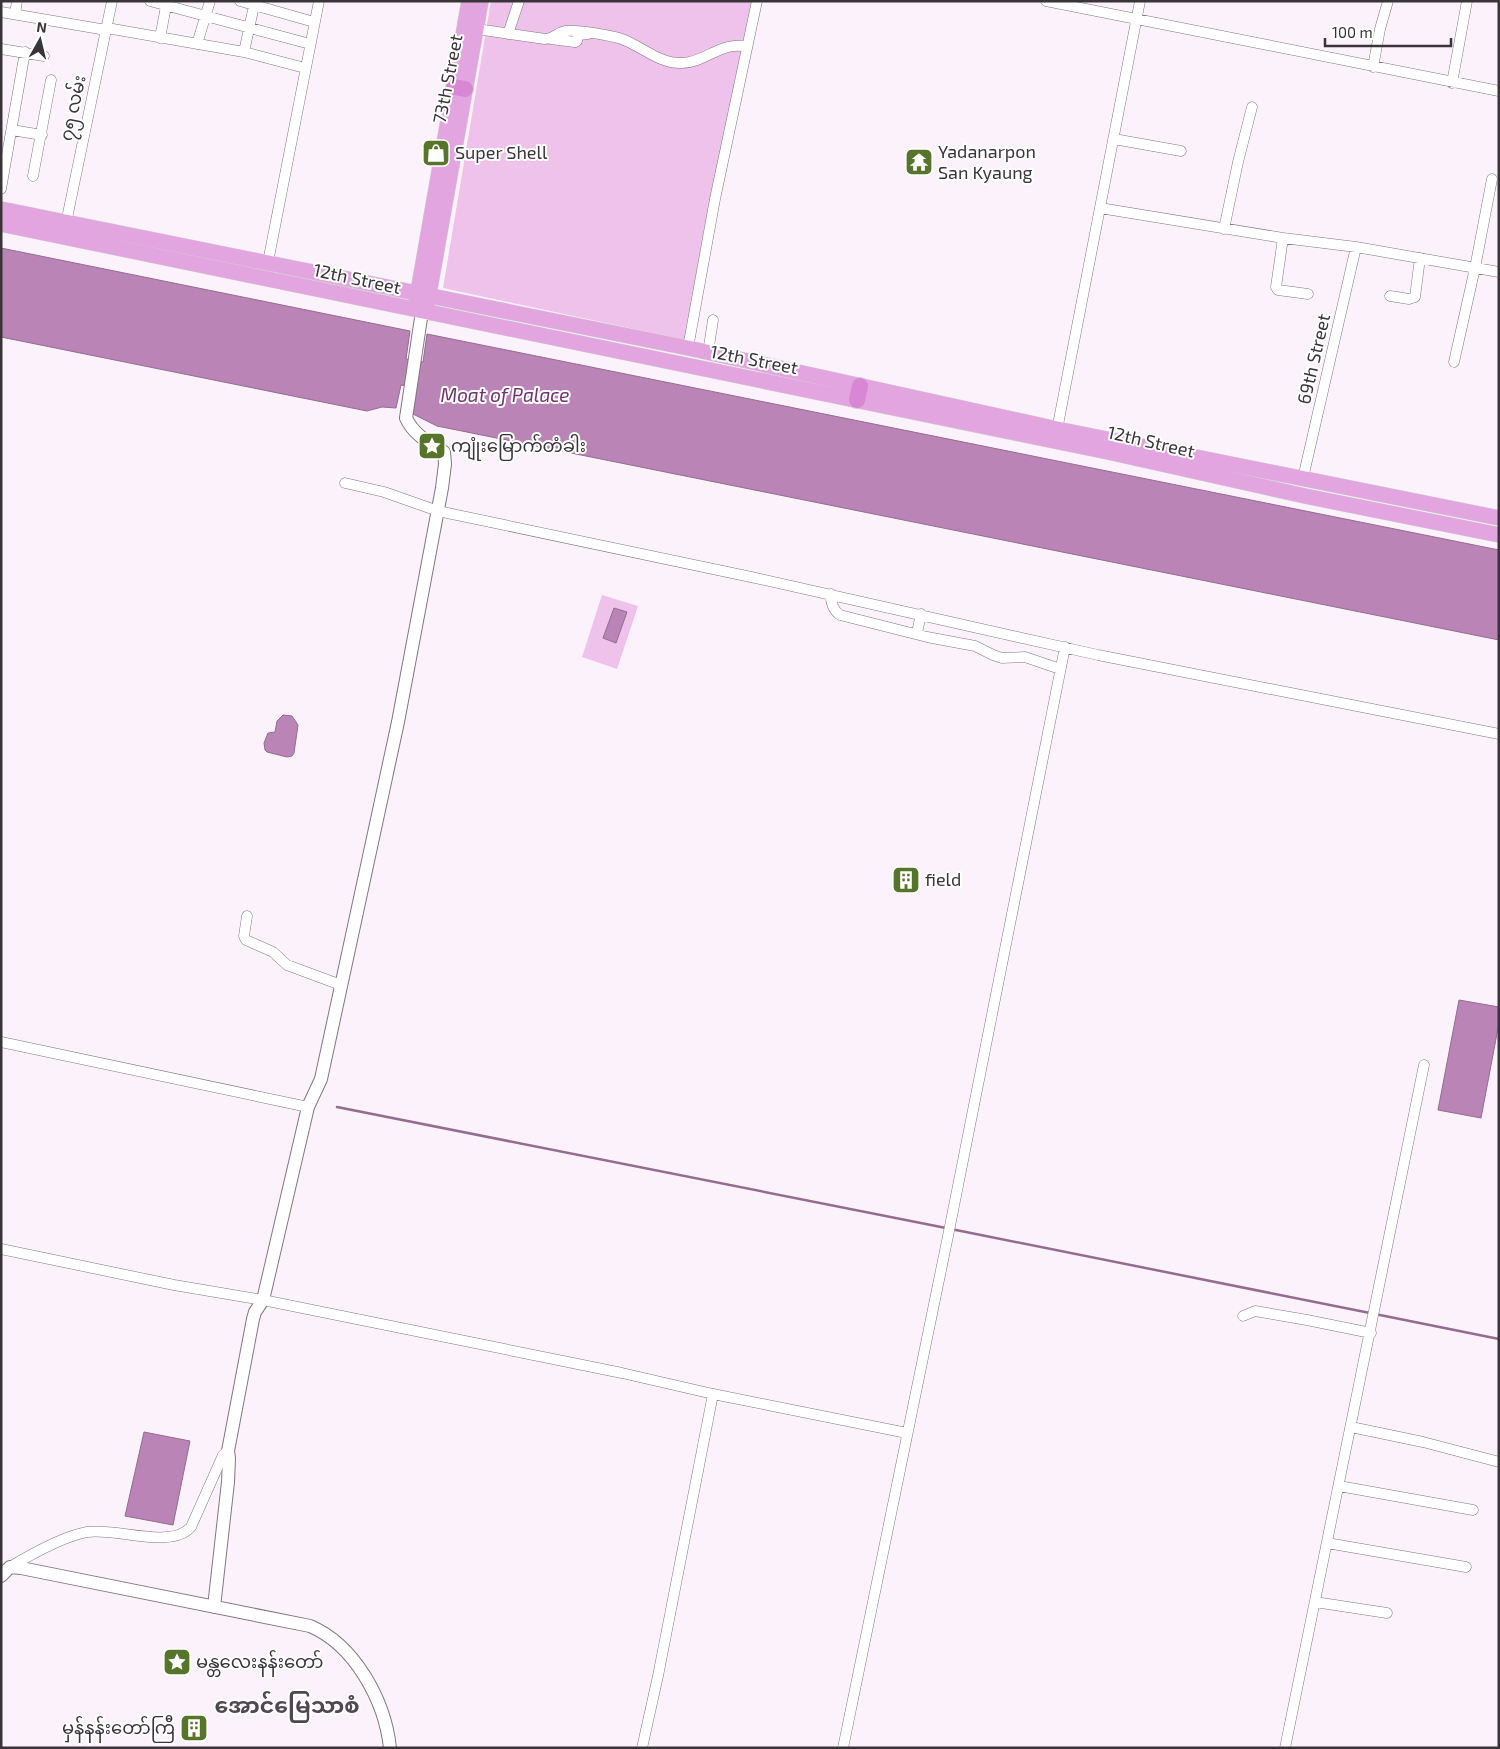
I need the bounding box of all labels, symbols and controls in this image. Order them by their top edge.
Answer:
north arrow [15,15,65,65]
scale bar [1325,15,1451,47]
text: N [36,18,48,36]
text: 100 m [1332,23,1373,41]
street label: 73th Street [428,32,466,125]
street label: ၇၅ လမ်း [53,73,95,144]
shop icon: Super Shell [421,138,451,168]
place label: Yadanarpon San Kyaung [938,140,1036,183]
place label: Super Shell [455,141,548,163]
temple icon: Yadanarpon San Kyaung [904,147,934,177]
street label: 12th Street [312,258,403,298]
street label: 69th Street [1292,311,1334,406]
street label: 12th Street [709,340,800,378]
water label: Moat of Palace [440,383,570,406]
street label: 12th Street [1106,420,1197,462]
place icon: ကျုံးမြောက်တံခါး [417,431,447,461]
place label: ကျုံးမြောက်တံခါး [451,433,586,461]
building icon: field [891,865,921,895]
place label: field [925,868,961,890]
place icon: မန္တလေးနန်းတော် [162,1647,192,1677]
place label: မန္တလေးနန်းတော် [196,1649,323,1677]
district label: အောင်မြေသာစံ [214,1690,360,1723]
building icon: မှန်နန်းတော်ကြီ [179,1713,209,1743]
place label: မှန်နန်းတော်ကြီ [62,1714,175,1743]

